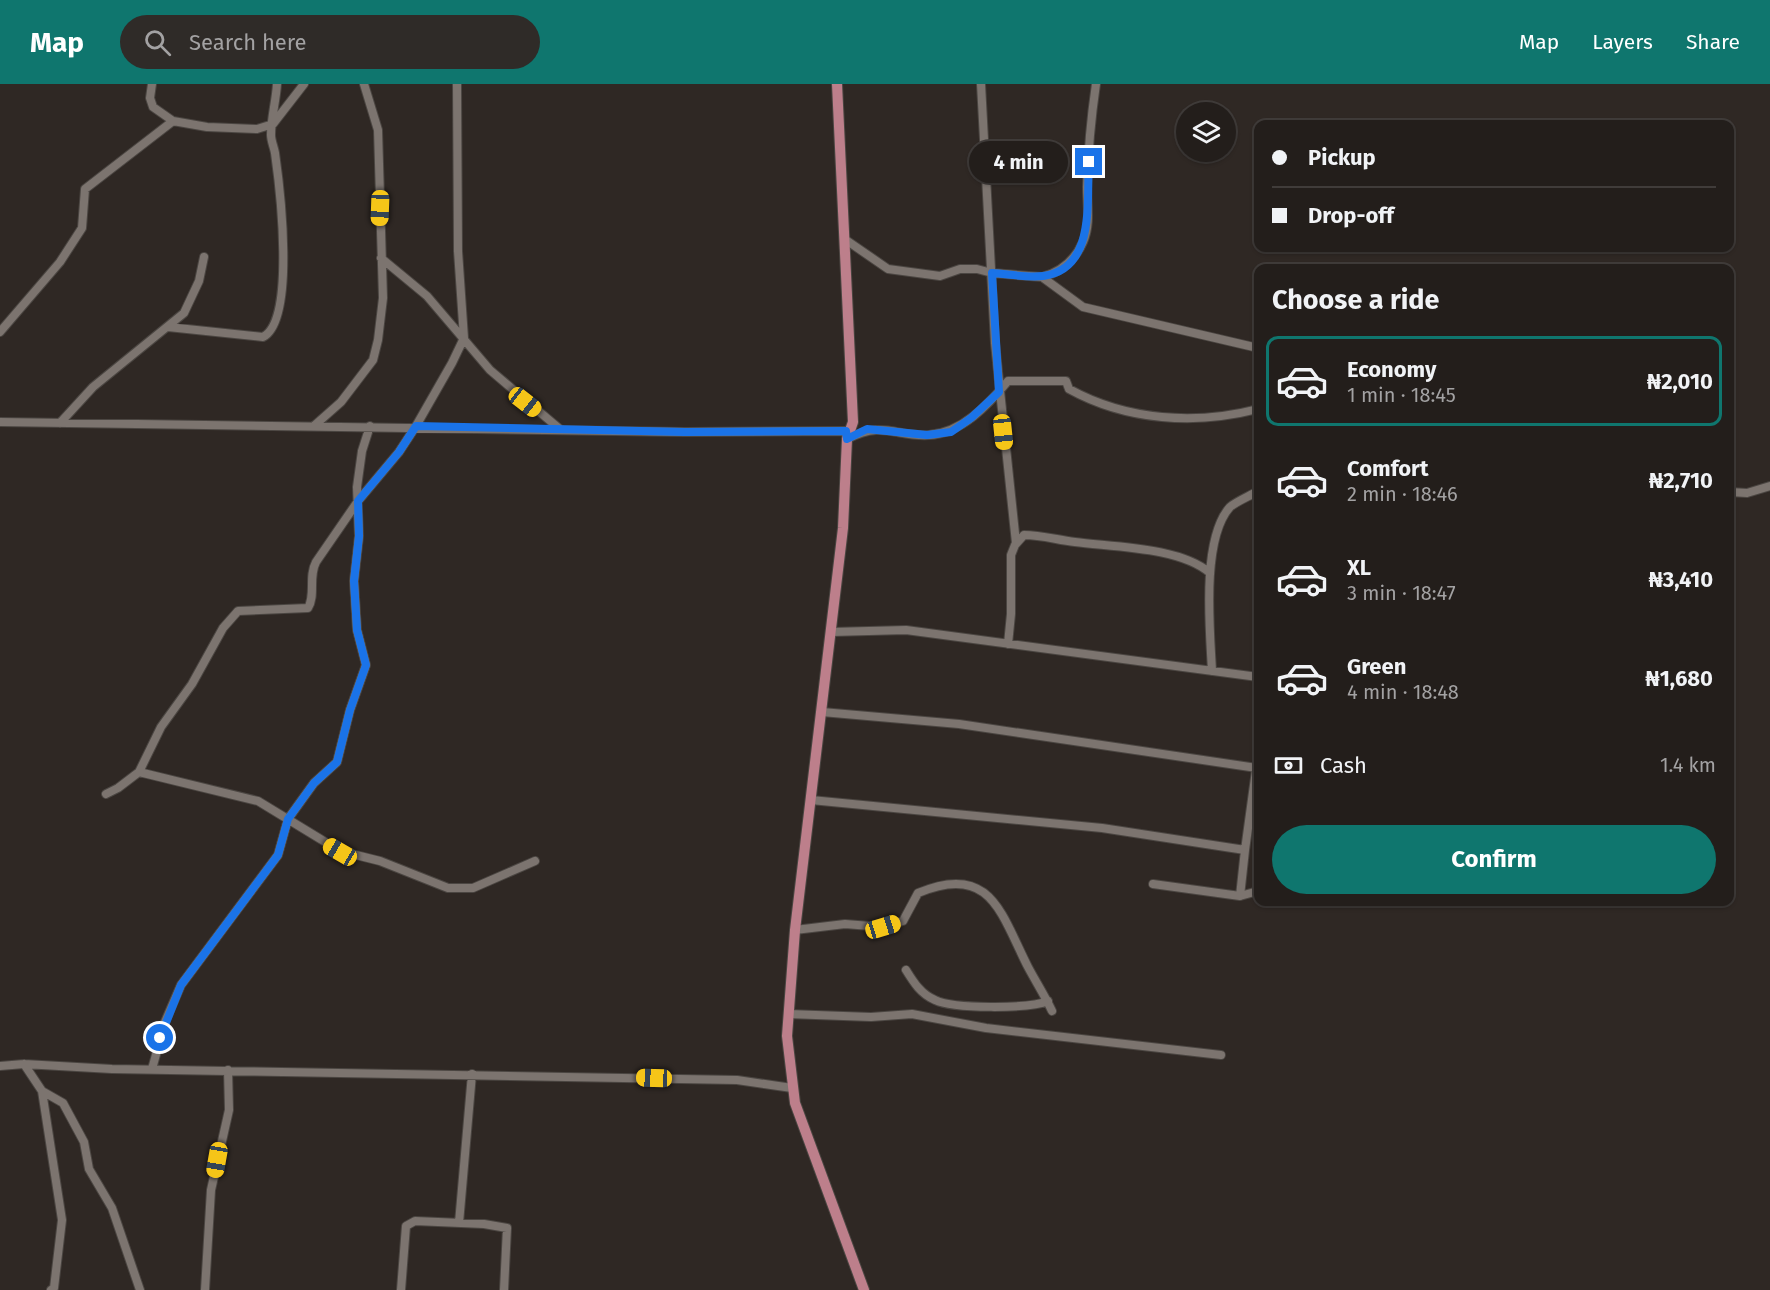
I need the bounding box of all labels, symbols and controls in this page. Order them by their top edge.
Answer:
search box [120,15,540,69]
text: Map [30,26,84,59]
icon: search [141,26,174,59]
text: Search here [189,29,307,56]
text: Map [1519,29,1559,55]
text: Layers [1592,29,1653,55]
text: Share [1686,29,1740,55]
map controls [1176,102,1236,162]
button: layers [1176,102,1236,162]
callout: 4 min [969,141,1068,183]
text: Pickup [1308,144,1376,171]
route end [1075,148,1102,175]
text: 4 min [993,150,1044,174]
car [370,190,390,226]
text: Drop-off [1308,202,1394,229]
text: Choose a ride [1272,284,1439,316]
icon: car [1275,354,1329,408]
text: Economy [1347,356,1436,383]
text: ₦2,010 [1647,368,1713,395]
text: 1 min · 18:45 [1347,383,1456,407]
car [505,384,545,420]
car [992,413,1014,451]
icon: car [1275,453,1329,507]
text: Comfort [1347,455,1428,482]
text: ₦2,710 [1649,467,1713,494]
text: 2 min · 18:46 [1347,482,1458,506]
icon: car [1275,552,1329,606]
text: XL [1347,554,1371,581]
text: ₦3,410 [1648,566,1713,593]
text: 3 min · 18:47 [1347,581,1456,605]
icon: car [1275,651,1329,705]
text: Green [1347,653,1406,680]
text: ₦1,680 [1645,665,1713,692]
text: 4 min · 18:48 [1347,680,1459,704]
icon: cash [1272,749,1305,782]
text: Cash [1320,752,1367,779]
text: 1.4 km [1660,753,1716,777]
button: Confirm [1272,825,1716,894]
car [320,835,360,869]
car [863,913,903,941]
route start [146,1024,173,1051]
car [636,1068,672,1088]
car [205,1141,229,1179]

